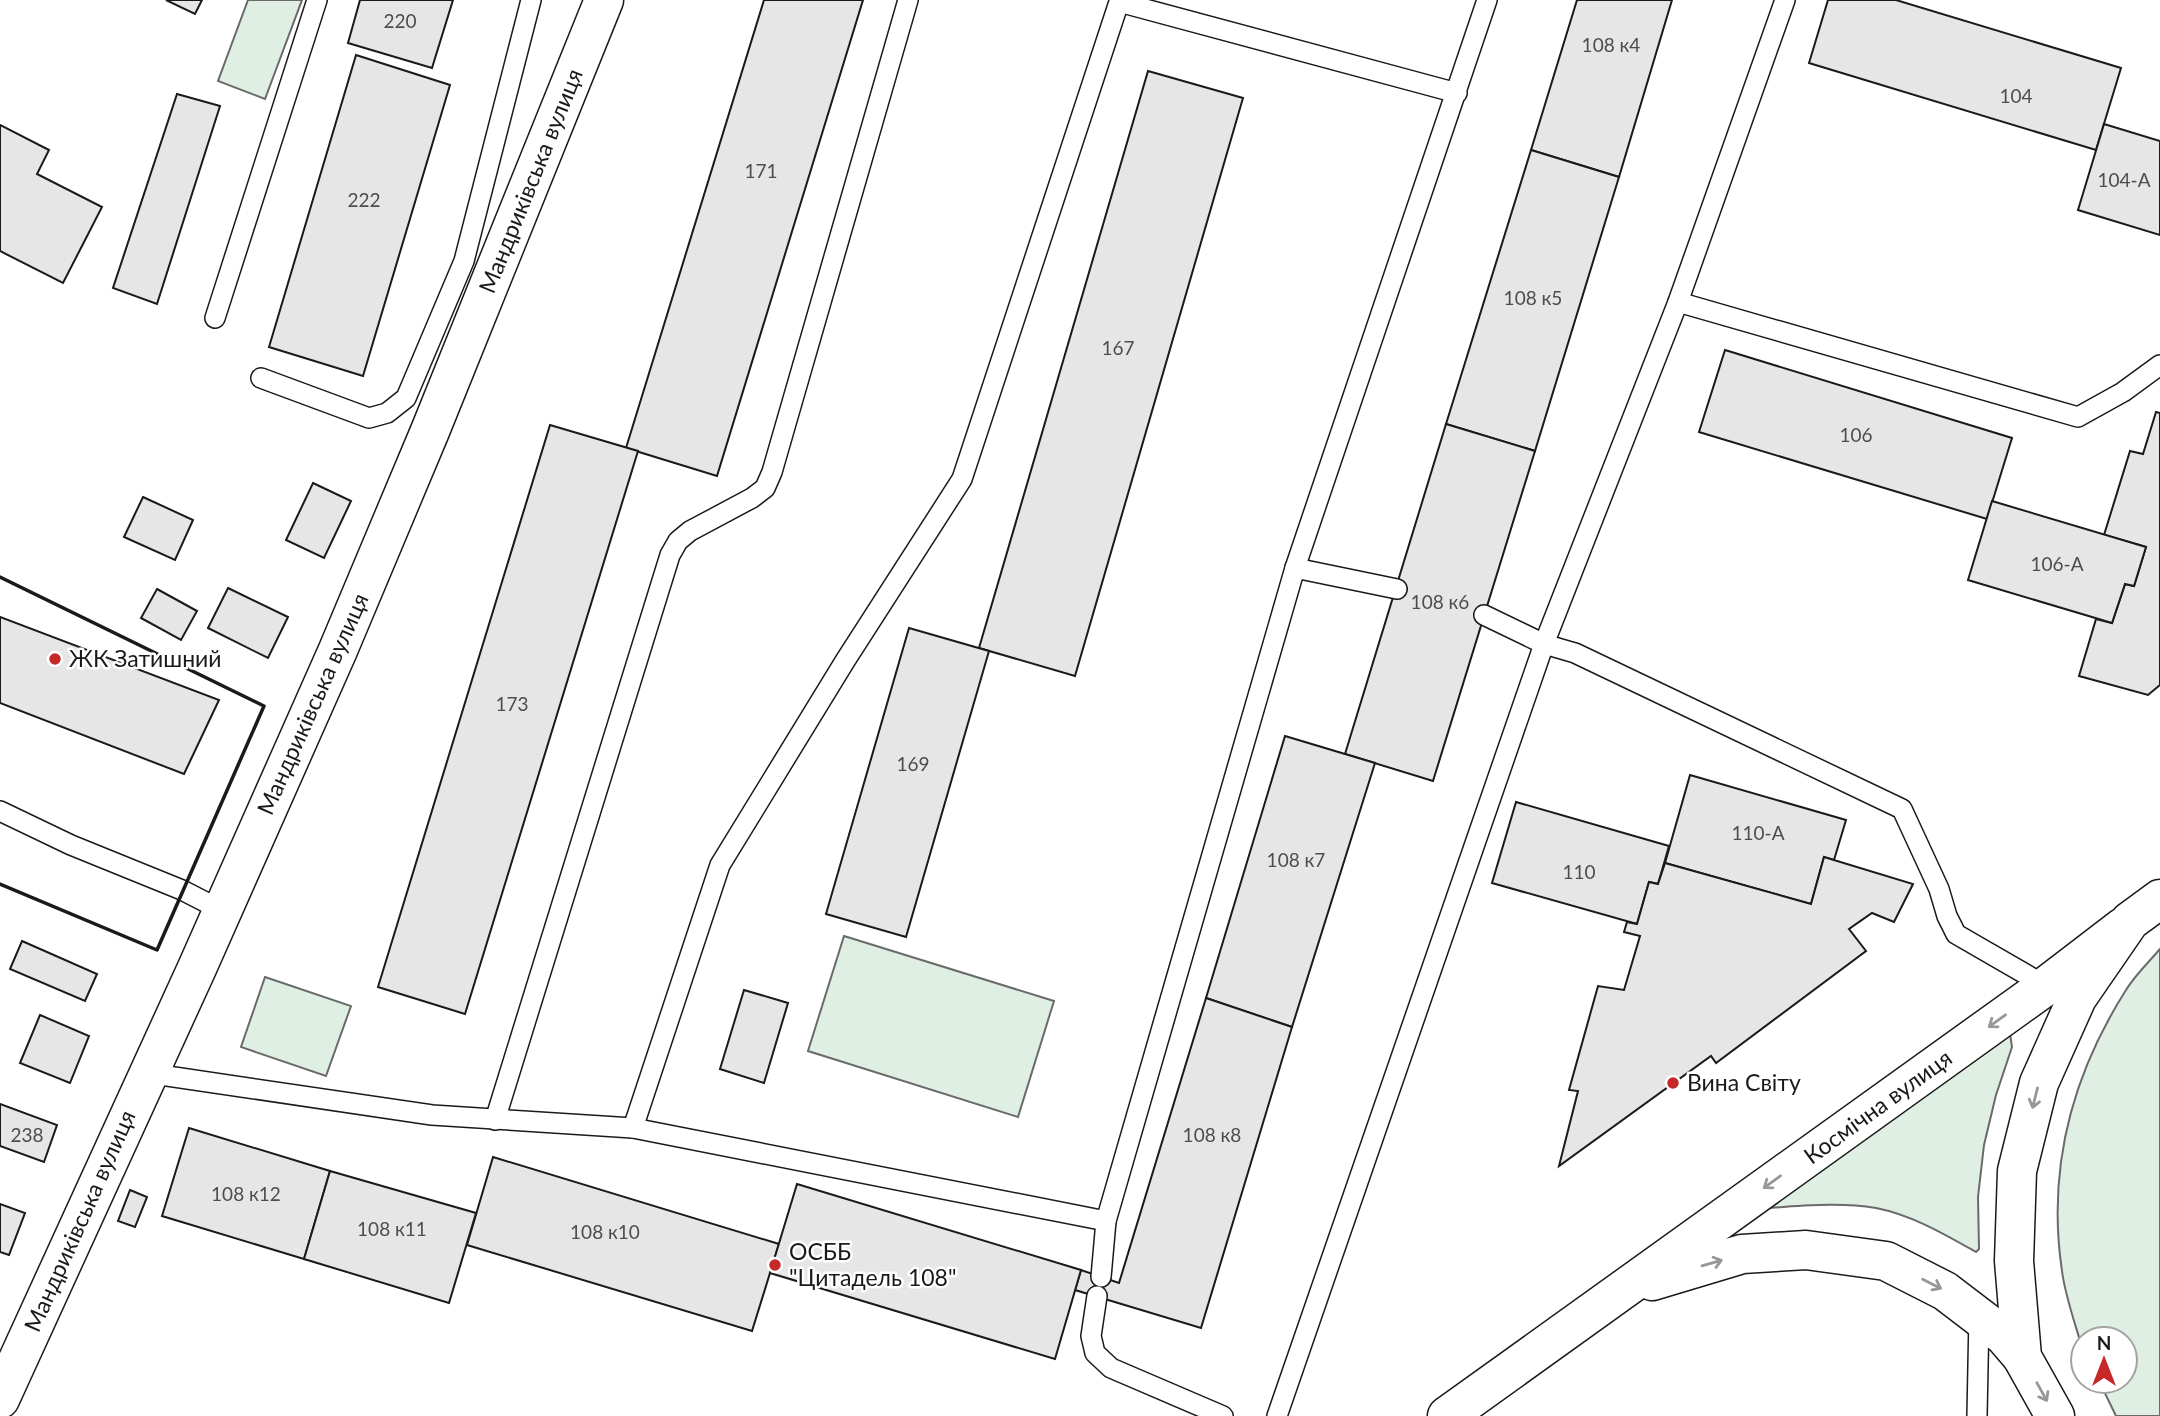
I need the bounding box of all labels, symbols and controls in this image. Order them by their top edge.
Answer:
house number: 220 [383,9,417,32]
house number: 108 к4 [1582,33,1640,56]
street label: Мандриківська вулиця [472,64,588,297]
house number: 104 [1999,84,2033,107]
house number: 171 [744,159,778,182]
house number: 104-А [2098,168,2151,191]
house number: 222 [347,188,381,211]
house number: 108 к5 [1504,286,1562,309]
house number: 167 [1101,336,1135,359]
house number: 106 [1839,423,1873,446]
house number: 106-А [2031,552,2084,575]
street label: Мандриківська вулиця [251,588,374,819]
house number: 108 к6 [1411,590,1469,613]
place label: ЖК Затишний [69,644,222,672]
marker: ЖК Затишний [47,651,63,667]
house number: 173 [495,692,529,715]
house number: 169 [896,752,930,775]
house number: 110-А [1732,821,1785,844]
house number: 108 к7 [1267,848,1325,871]
house number: 110 [1562,860,1596,883]
one-way arrow [1988,1014,2007,1028]
street label: Космічна вулиця [1798,1043,1957,1169]
place label: Вина Світу [1687,1068,1801,1096]
marker: Вина Світу [1665,1075,1681,1091]
one-way arrow [2028,1087,2041,1109]
street label: Мандриківська вулиця [18,1105,141,1336]
house number: 238 [10,1123,44,1146]
house number: 108 к8 [1183,1123,1241,1146]
one-way arrow [1763,1175,1782,1189]
house number: 108 к12 [211,1182,281,1205]
house number: 108 к11 [357,1217,427,1240]
house number: 108 к10 [570,1220,640,1243]
place label: ОСББ "Цитадель 108" [789,1237,956,1291]
one-way arrow [1701,1256,1723,1269]
marker: ОСББ "Цитадель 108" [767,1257,783,1273]
one-way arrow [1921,1278,1942,1292]
north arrow [2069,1325,2139,1395]
text: N [2097,1331,2111,1354]
one-way arrow [2035,1381,2049,1401]

